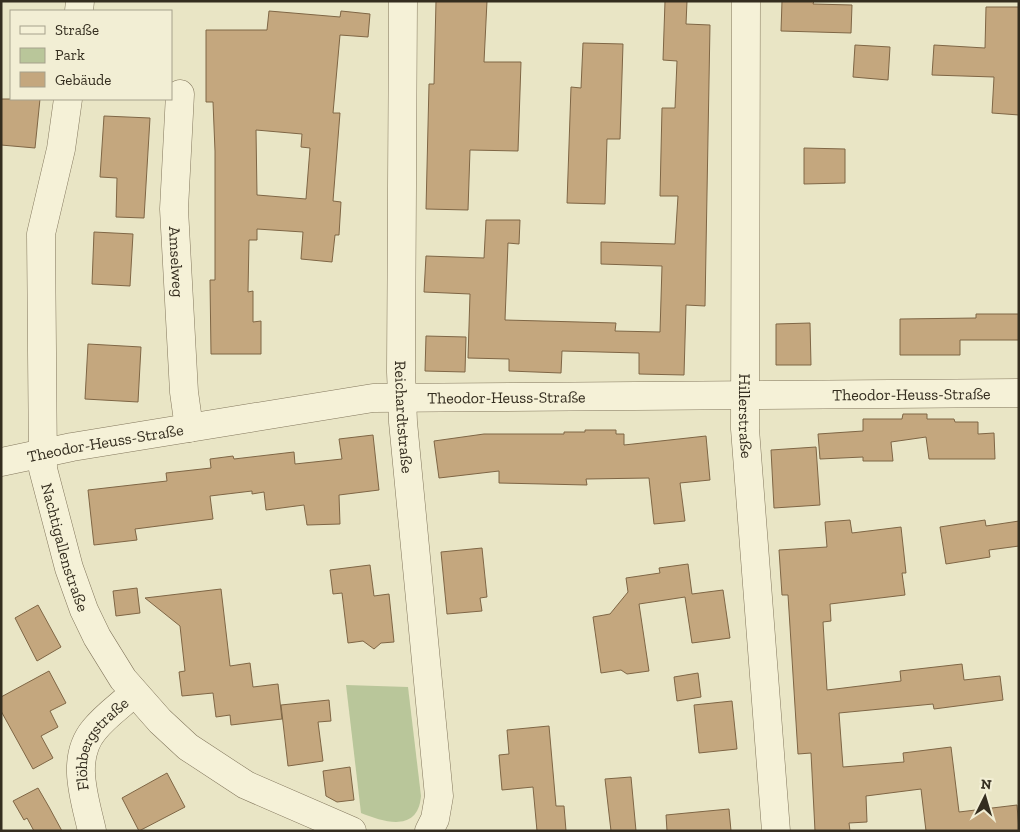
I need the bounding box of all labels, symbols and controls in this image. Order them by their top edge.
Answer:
legend [10,10,172,100]
text: Straße [55,21,99,39]
text: Park [55,46,85,64]
text: Gebäude [55,71,111,89]
street label: Amselweg [165,226,188,298]
street label: Reichardtstraße [391,361,417,474]
street label: Hillerstraße [735,374,757,459]
street label: Theodor-Heuss-Straße [832,384,991,404]
street label: Theodor-Heuss-Straße [427,387,586,407]
street label: Theodor-Heuss-Straße [25,420,185,466]
street label: Nachtigallenstraße [38,481,93,614]
street label: Flöhbergstraße [71,693,132,792]
north arrow [960,772,1010,822]
text: N [980,776,992,794]

